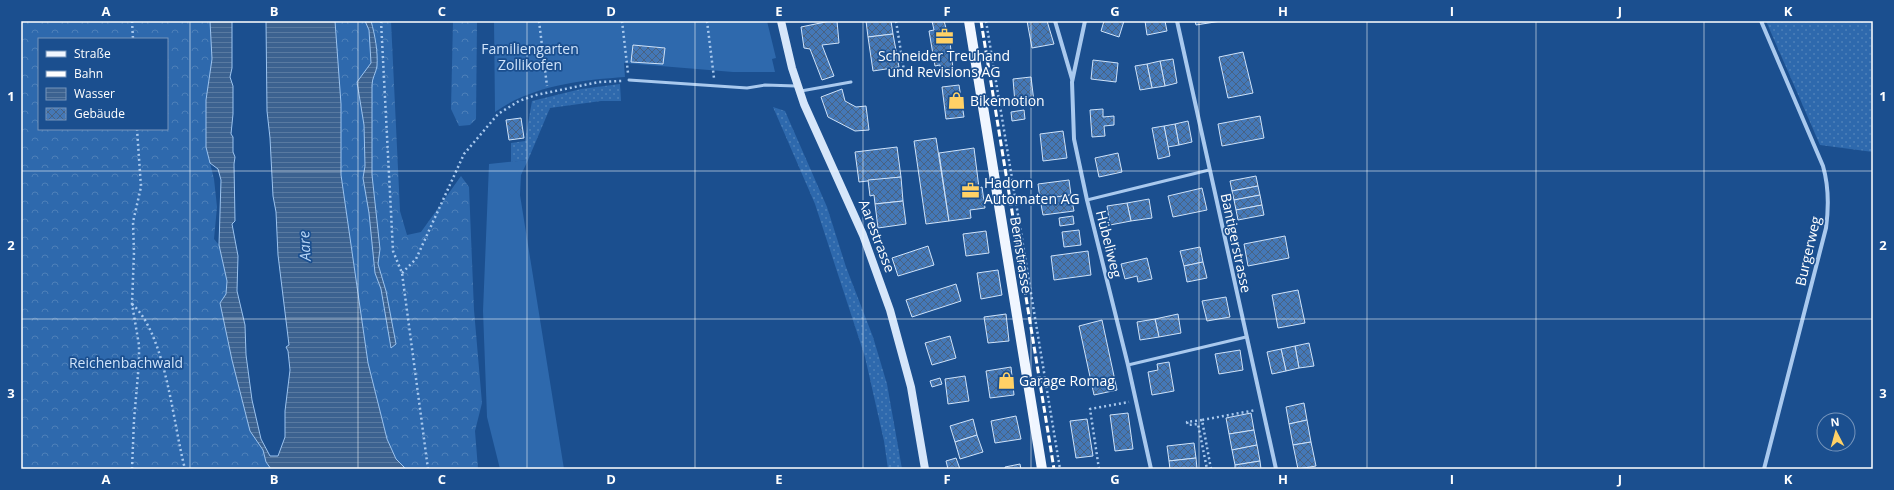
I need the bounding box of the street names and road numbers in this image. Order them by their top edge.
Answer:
street label: Bantigerstrasse [1217,191,1256,295]
street label: Aarestrasse [855,197,900,275]
street label: Hübeliweg [1092,208,1127,280]
street label: Burgerweg [1790,214,1825,288]
street label: Bernstrasse [1006,215,1037,295]

